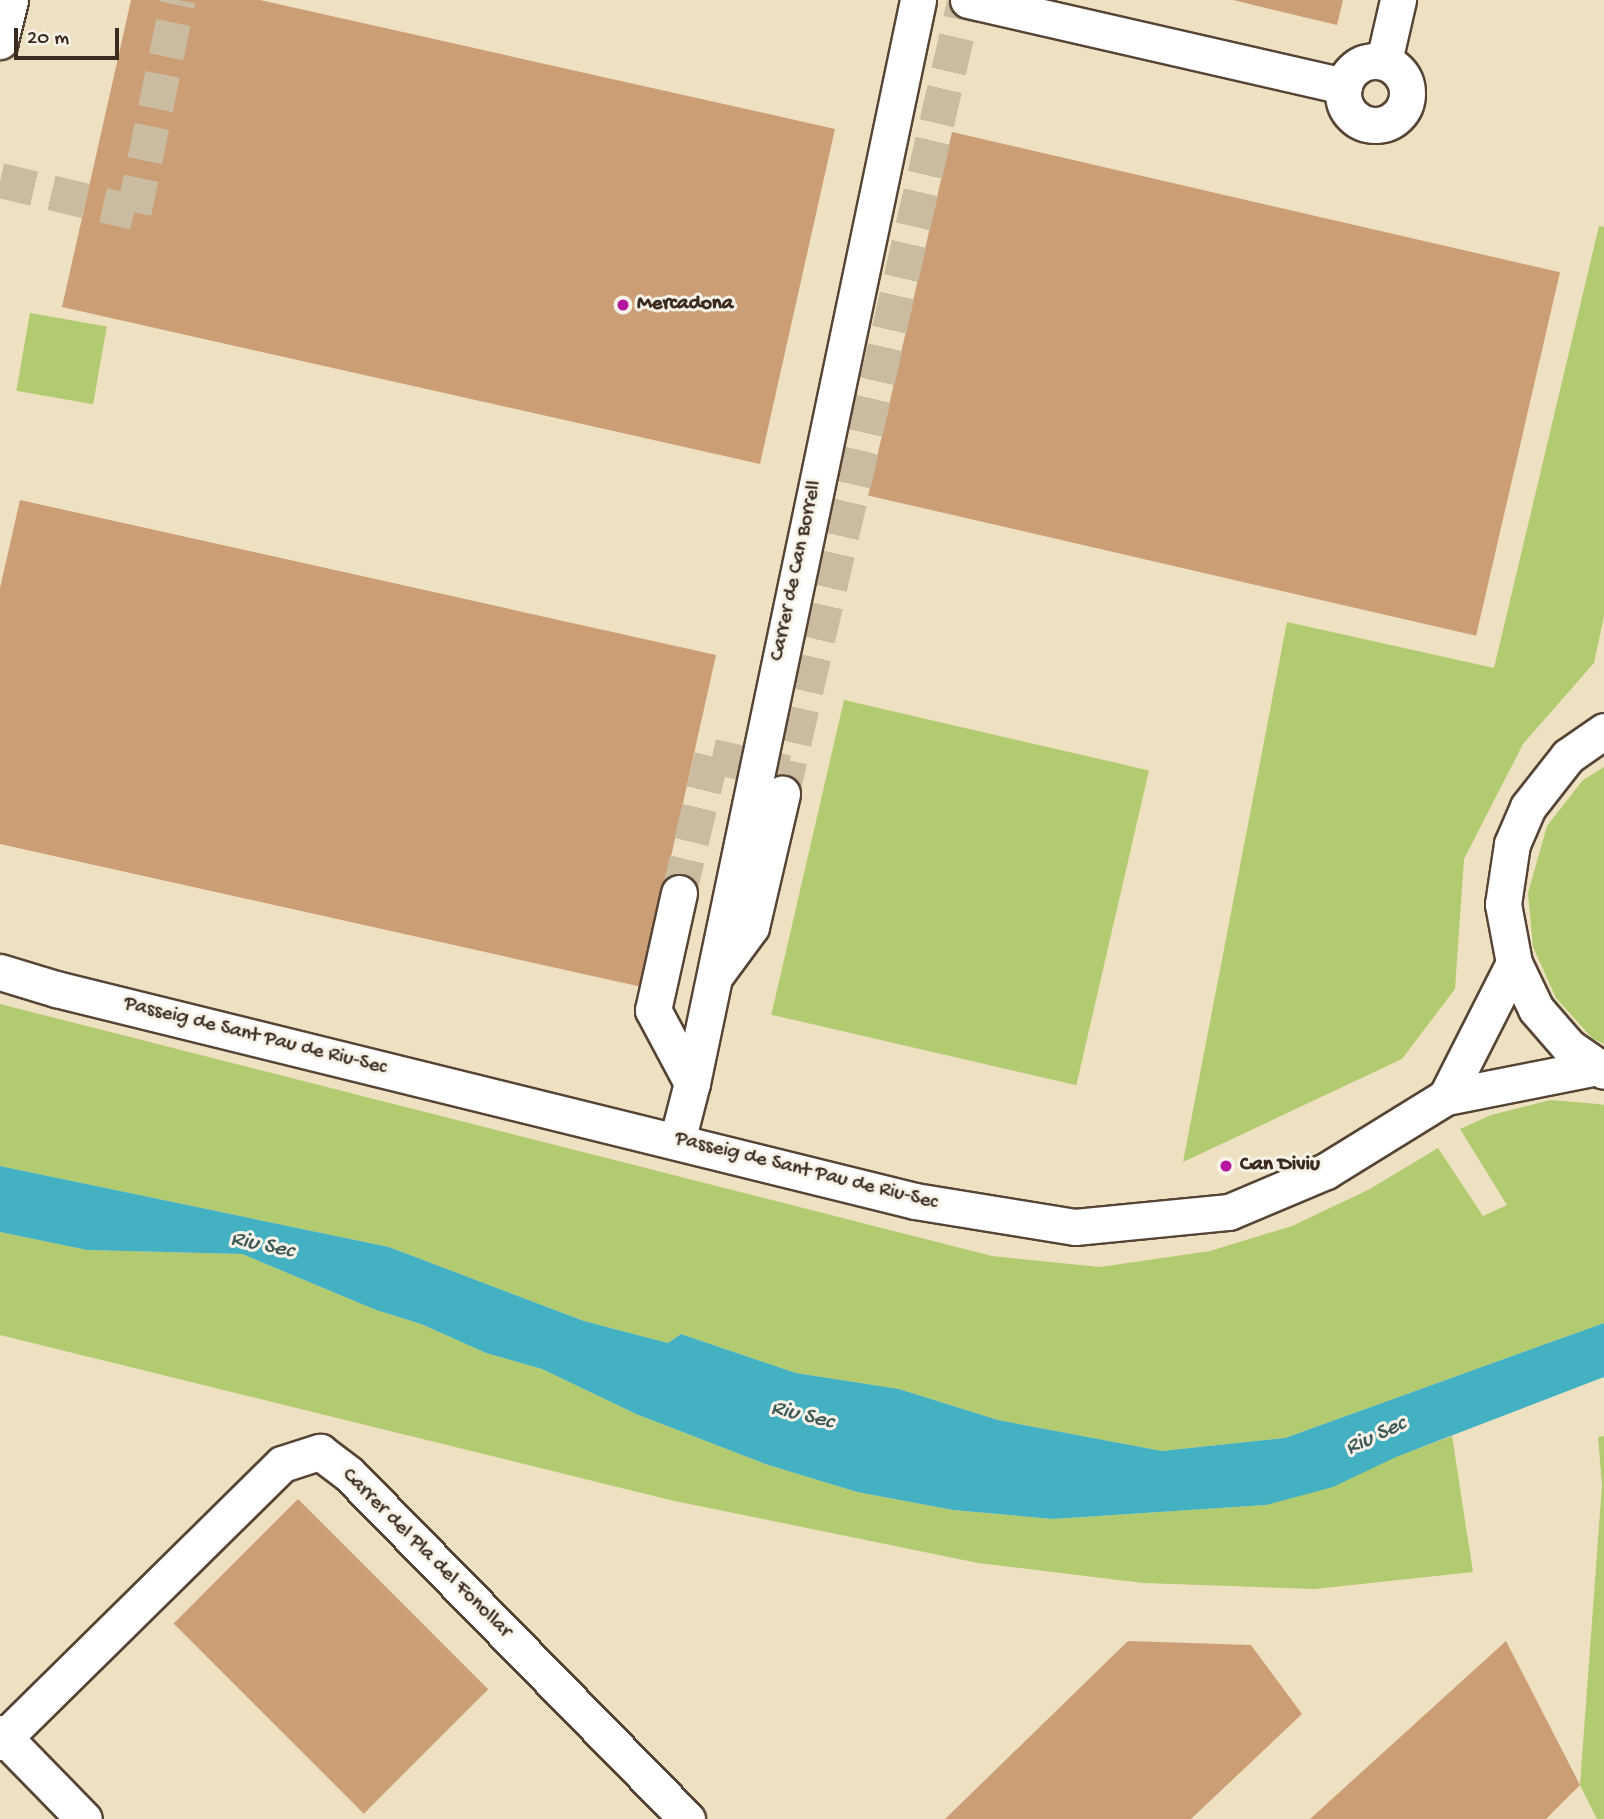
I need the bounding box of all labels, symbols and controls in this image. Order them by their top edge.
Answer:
scale bar [18,14,122,58]
text: 20 m [27,27,69,52]
place label: Mercadona [637,292,733,318]
marker: Mercadona [615,297,631,313]
street label: Carrer de Can Borrell [766,478,828,664]
street label: Passeig de Sant Pau de Riu-Sec [121,992,389,1082]
street label: Passeig de Sant Pau de Riu-Sec [672,1127,940,1217]
place label: Can Diviu [1240,1153,1320,1179]
marker: Can Diviu [1218,1158,1234,1174]
water label: Riu Sec [228,1226,296,1266]
water label: Riu Sec [768,1395,836,1437]
water label: Riu Sec [1341,1411,1411,1463]
street label: Carrer del Pla del Fonollar [336,1464,516,1644]

